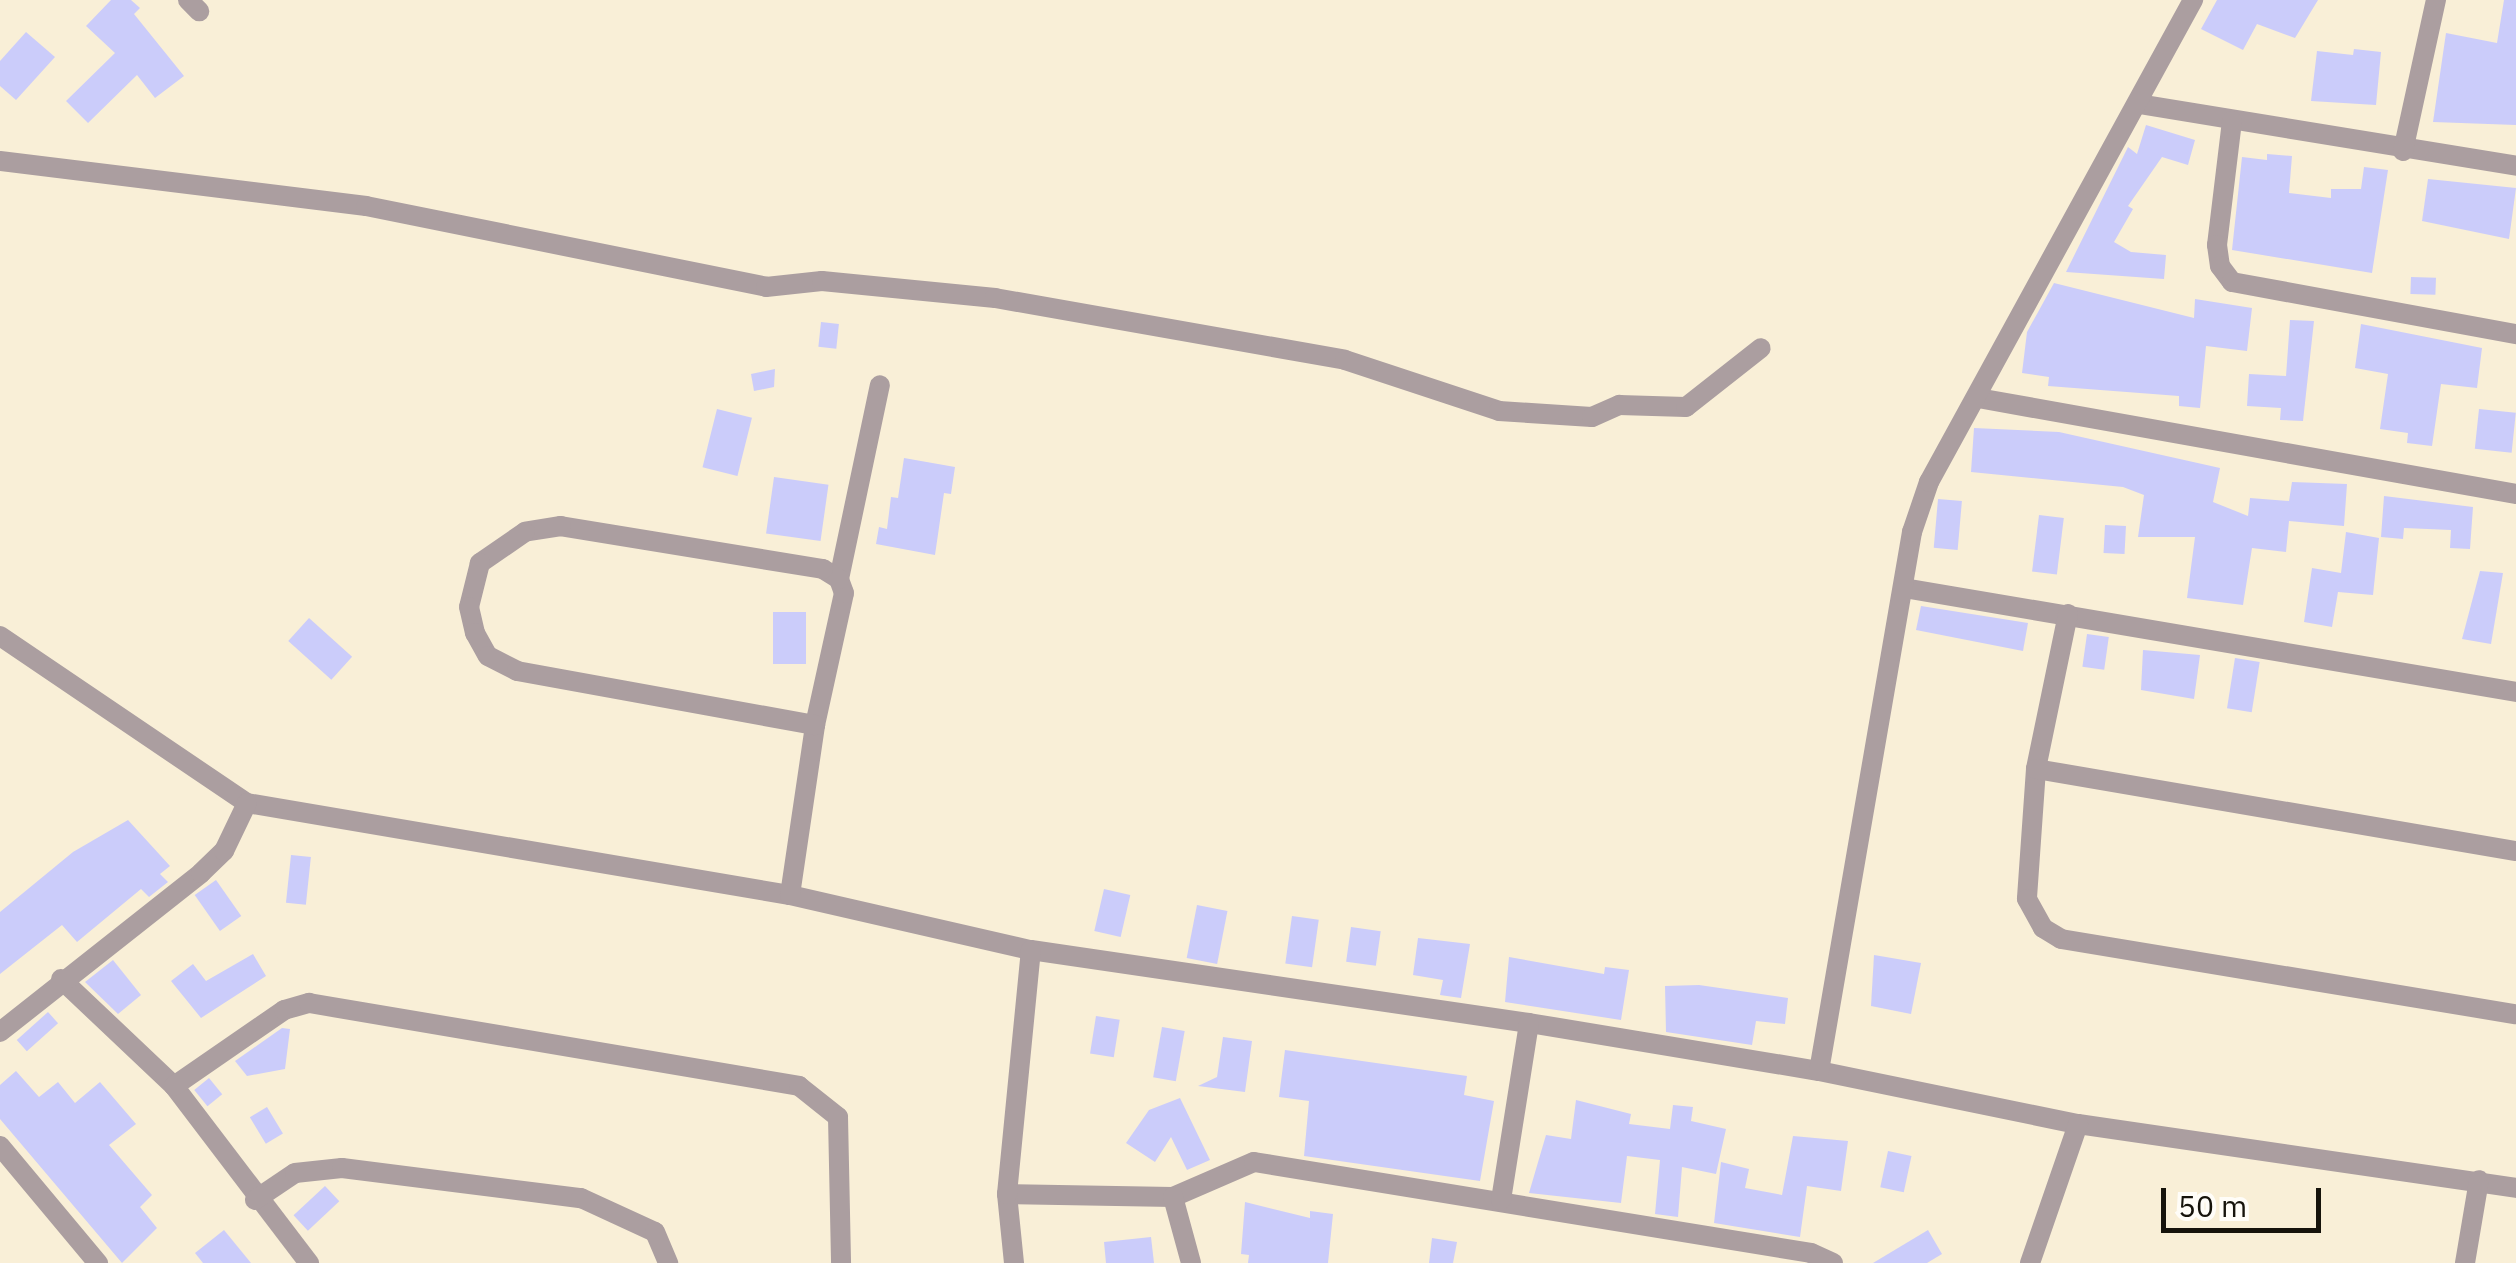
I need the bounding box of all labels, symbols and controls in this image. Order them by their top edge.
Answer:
scale bar [2166,1168,2326,1230]
text: 50 m [2178,1186,2247,1225]

